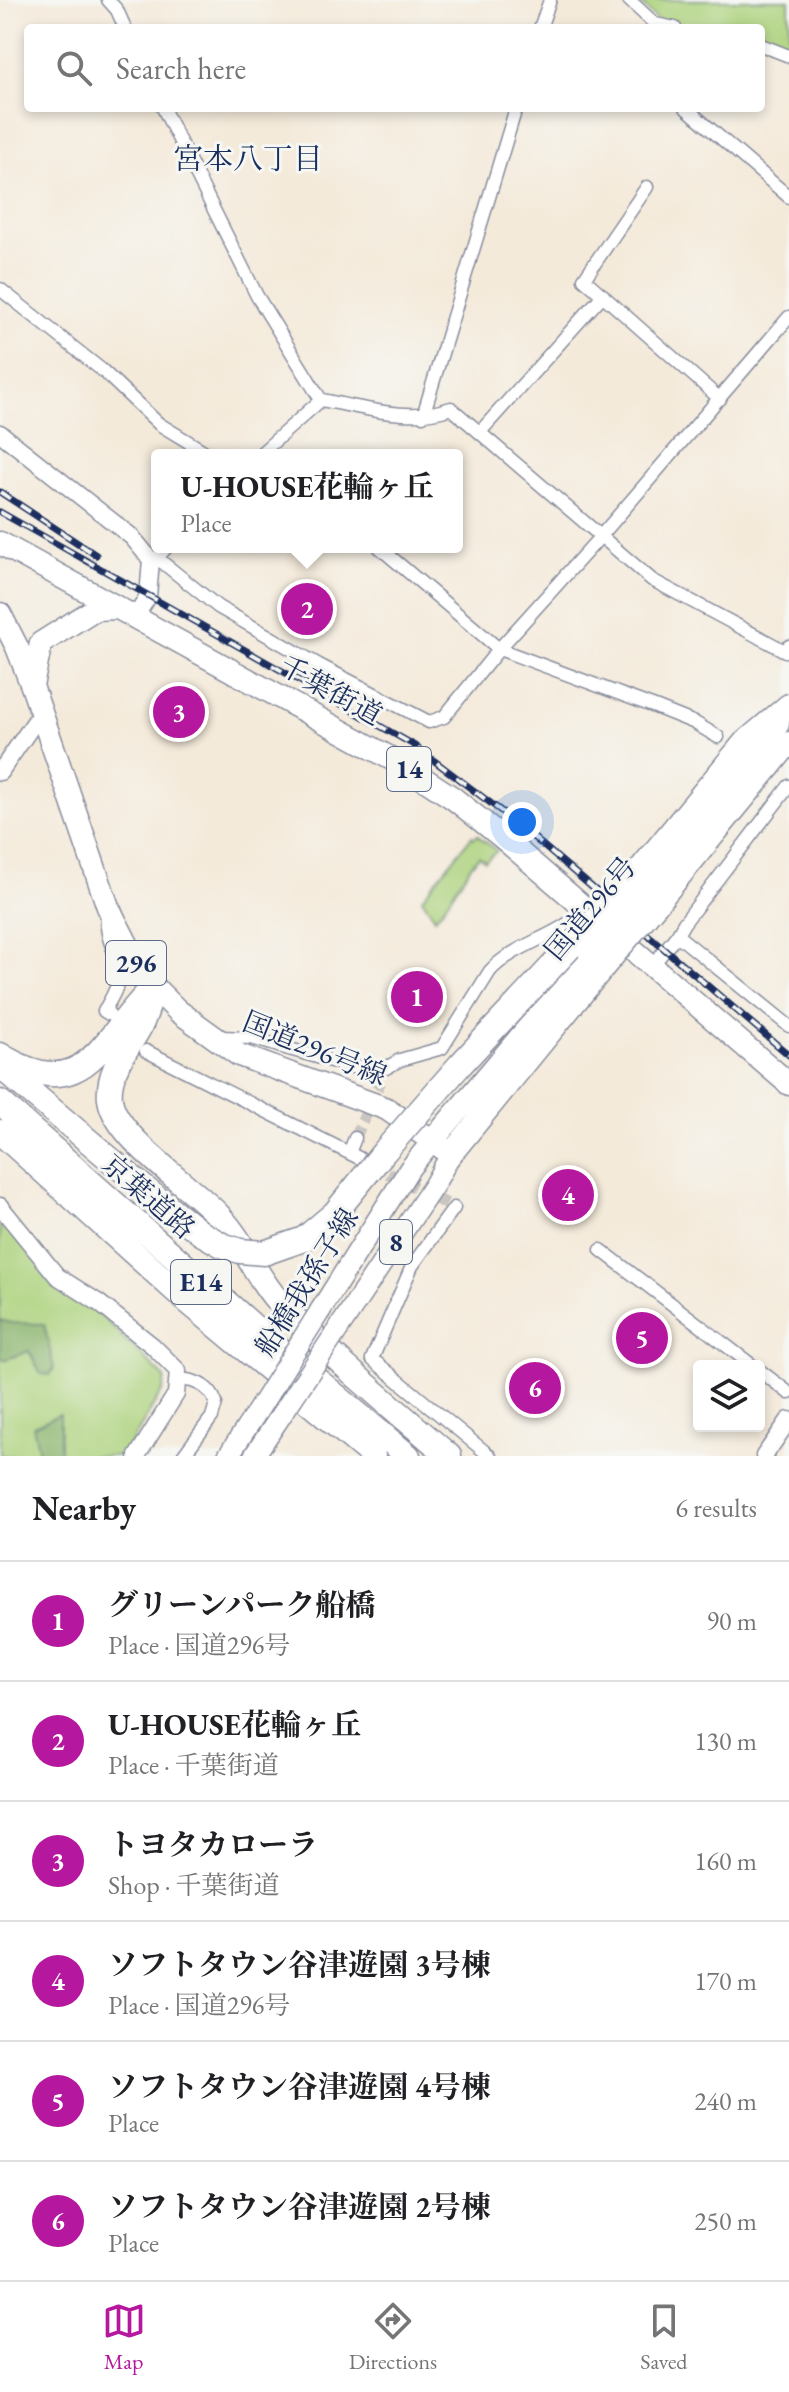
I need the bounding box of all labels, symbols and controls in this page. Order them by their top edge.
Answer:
search box [24,24,765,112]
icon: search [52,46,96,90]
text: Search here [116,49,246,88]
district label: 宮本八丁目 [173,139,323,178]
popup [151,449,463,553]
text: U-HOUSE花輪ヶ丘 [180,467,434,506]
text: Place [180,506,232,540]
pin: 2 [281,579,333,639]
street label: 千葉街道 [273,647,389,733]
pin: 3 [153,682,205,742]
road number: 14 [387,747,431,791]
your location [502,802,542,842]
street label: 国道296号 [536,849,644,967]
road number: 296 [106,941,166,985]
pin: 1 [391,967,443,1027]
street label: 国道296号線 [238,1003,392,1093]
street label: 京葉道路 [95,1146,203,1246]
pin: 4 [542,1165,594,1225]
street label: 船橋我孫子線 [246,1201,366,1363]
road number: 8 [380,1220,412,1264]
road number: E14 [171,1260,231,1304]
pin: 5 [616,1308,668,1368]
pin: 6 [509,1358,561,1418]
map controls [693,1360,765,1432]
button: layers [693,1360,765,1432]
text: Nearby [32,1486,136,1530]
text: 6 results [676,1491,757,1525]
text: グリーンパーク船橋 [108,1585,375,1624]
text: 1 [51,1604,65,1638]
text: 90 m [707,1604,757,1638]
text: Place · 国道296号 [108,1628,290,1662]
text: U-HOUSE花輪ヶ丘 [108,1705,361,1744]
text: 2 [51,1724,65,1758]
text: 130 m [694,1724,757,1758]
text: Place · 千葉街道 [108,1748,279,1782]
text: トヨタカローラ [108,1825,318,1864]
text: 3 [51,1844,65,1878]
text: 160 m [694,1844,757,1878]
text: Shop · 千葉街道 [108,1868,279,1902]
text: ソフトタウン谷津遊園 3号棟 [108,1945,491,1984]
text: 4 [51,1964,65,1998]
text: 170 m [694,1964,757,1998]
text: Place · 国道296号 [108,1988,290,2022]
text: ソフトタウン谷津遊園 4号棟 [108,2067,491,2106]
text: 5 [51,2084,65,2118]
text: 240 m [694,2084,757,2118]
text: Place [108,2106,159,2140]
text: ソフトタウン谷津遊園 2号棟 [108,2187,491,2226]
text: 6 [51,2204,65,2238]
text: 250 m [694,2204,757,2238]
text: Place [108,2226,159,2260]
tab: Map [102,2299,146,2376]
tab: Directions [349,2299,437,2376]
tab: Saved [640,2299,687,2376]

